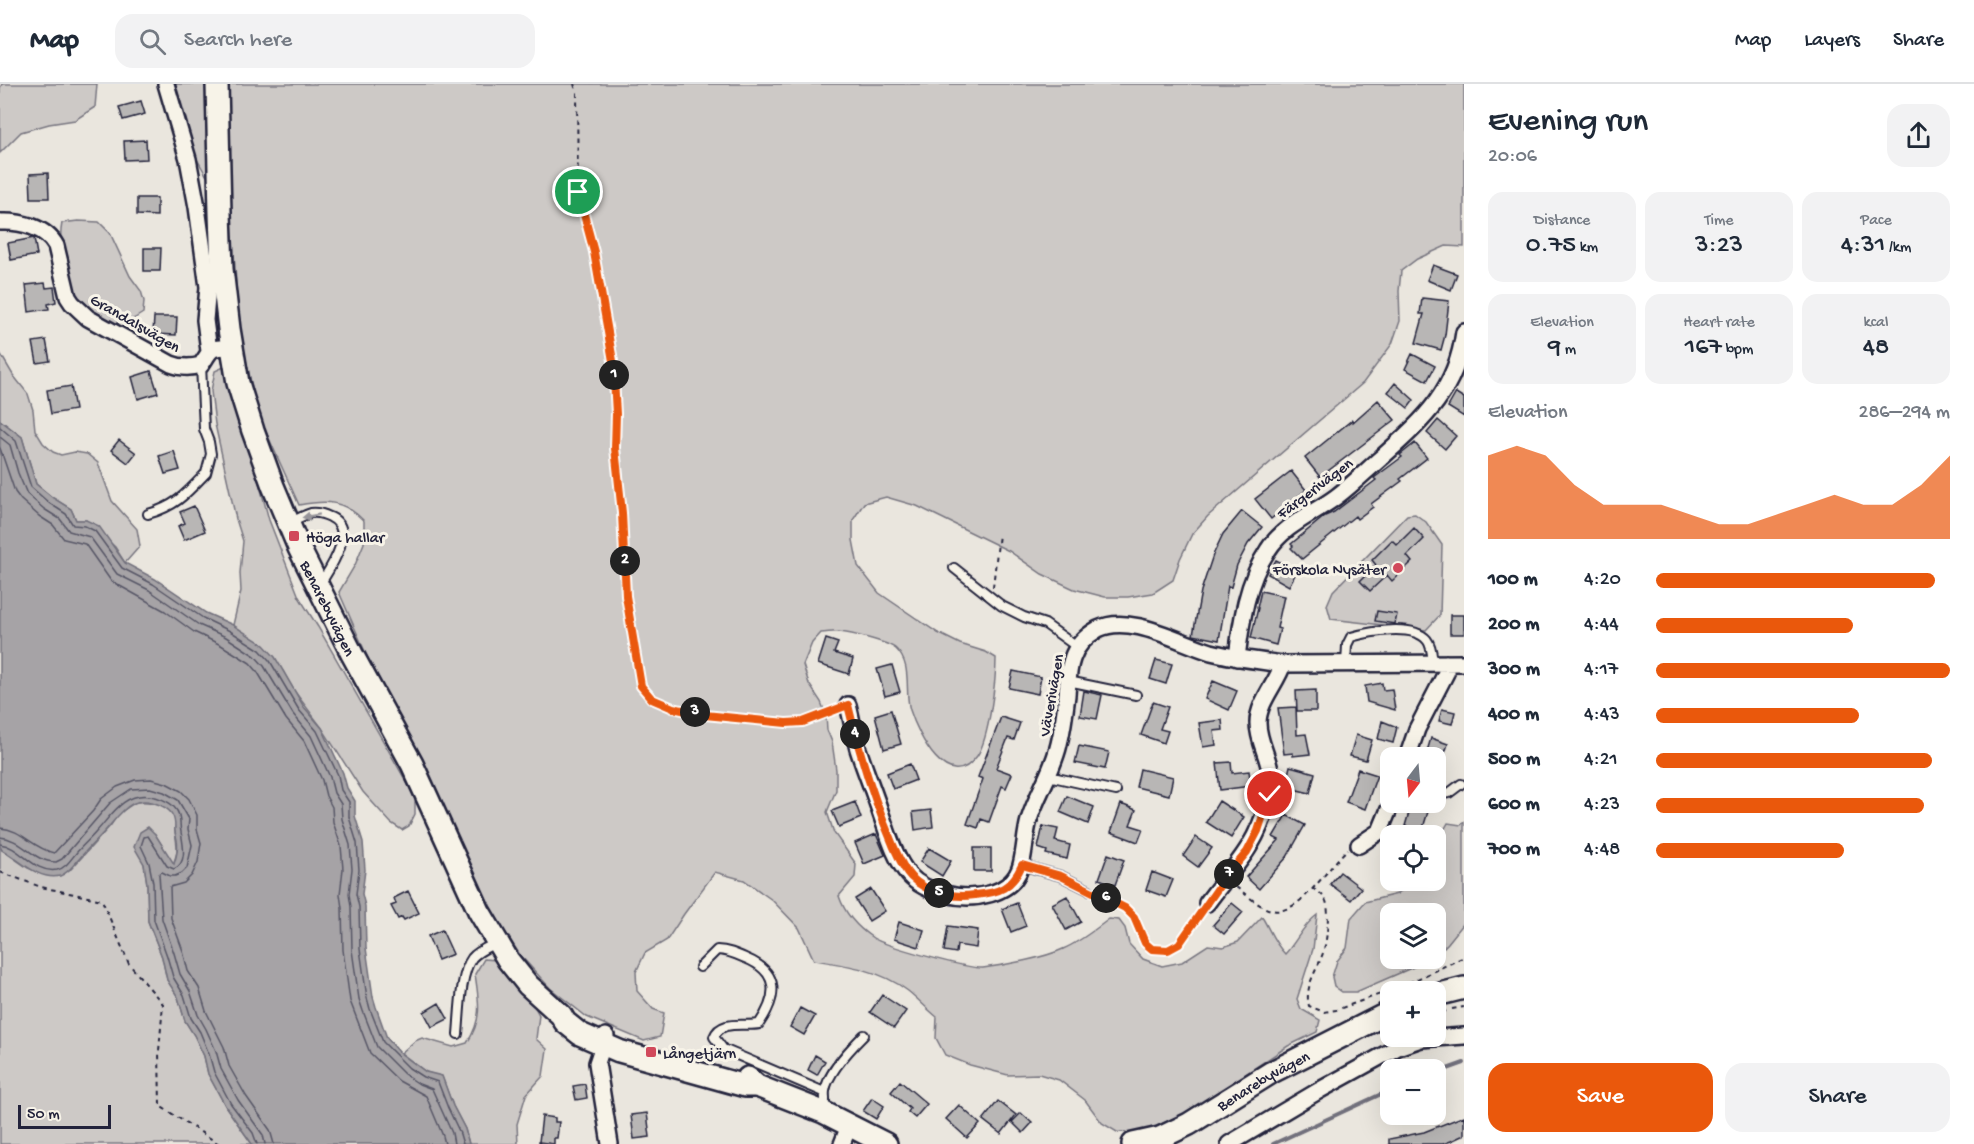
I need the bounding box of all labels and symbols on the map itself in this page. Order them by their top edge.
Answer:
pin [552,166,603,217]
street label: Grandalsvägen [86,292,183,359]
pin: 1 [599,360,629,390]
street label: Färgerivägen [1274,455,1358,525]
one-way arrow [302,511,321,520]
marker: Höga hallar [287,529,301,543]
place label: Höga hallar [306,530,386,549]
pin: 2 [610,546,640,576]
street label: Benarebyvägen [293,558,358,660]
marker: Förskola Nysäter [1391,561,1405,575]
place label: Förskola Nysäter [1272,562,1387,581]
street label: Väverivägen [1037,653,1070,739]
pin: 3 [680,697,710,727]
pin: 4 [840,719,870,749]
north arrow [1380,747,1446,813]
pin [1244,768,1295,819]
pin: 7 [1214,859,1244,889]
pin: 5 [924,878,954,908]
pin: 6 [1091,883,1121,913]
marker: Långetjärn [644,1045,658,1059]
place label: Långetjärn [663,1046,736,1065]
street label: Benarebyvägen [1214,1048,1314,1117]
scale bar [18,1102,111,1130]

